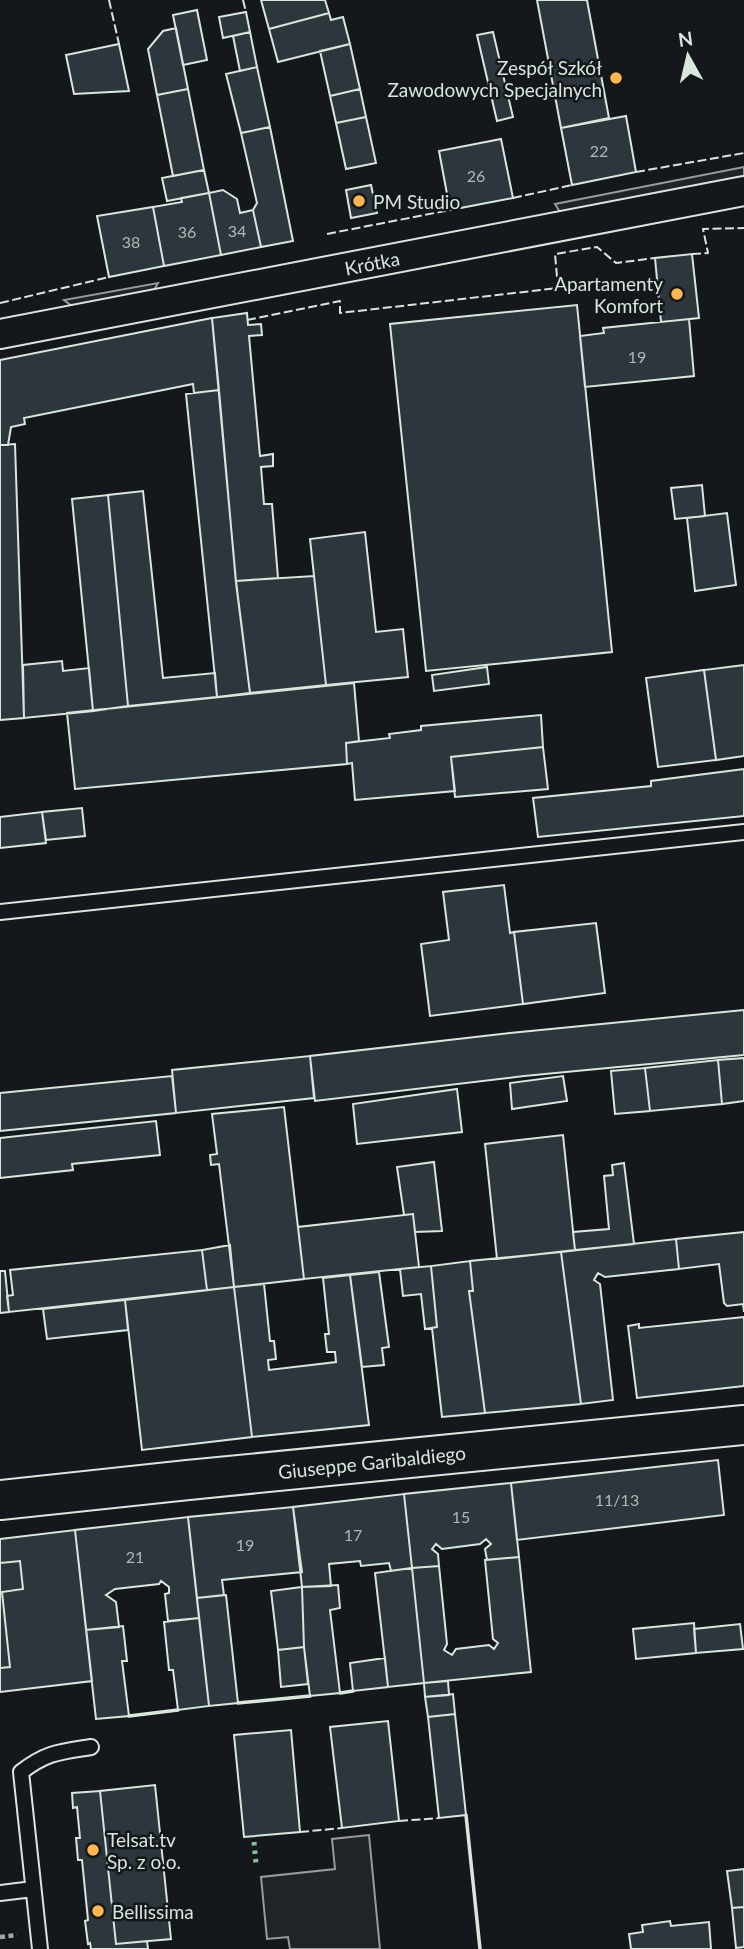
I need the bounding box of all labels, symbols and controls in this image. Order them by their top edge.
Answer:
north arrow [653,21,723,91]
text: N [677,26,694,51]
place label: Zespół Szkół Zawodowych Specjalnych [388,56,602,101]
marker: Zespół Szkół Zawodowych Specjalnych [608,70,624,86]
house number: 22 [590,141,608,160]
house number: 26 [467,166,485,185]
place label: PM Studio [373,190,460,213]
marker: PM Studio [351,193,367,209]
house number: 34 [228,221,246,240]
house number: 36 [178,222,196,241]
house number: 38 [122,232,140,251]
street label: Krótka [343,246,401,280]
place label: Apartamenty Komfort [554,272,663,317]
marker: Apartamenty Komfort [669,286,685,302]
house number: 19 [628,347,646,366]
street label: Giuseppe Garibaldiego [277,1441,467,1483]
house number: 11/13 [595,1490,639,1509]
house number: 15 [452,1507,470,1526]
house number: 17 [344,1525,362,1544]
house number: 19 [236,1535,254,1554]
house number: 21 [126,1547,144,1566]
place label: Telsat.tv Sp. z o.o. [107,1828,181,1873]
marker: Telsat.tv Sp. z o.o. [85,1842,101,1858]
place label: Bellissima [112,1900,194,1923]
marker: Bellissima [90,1903,106,1919]

